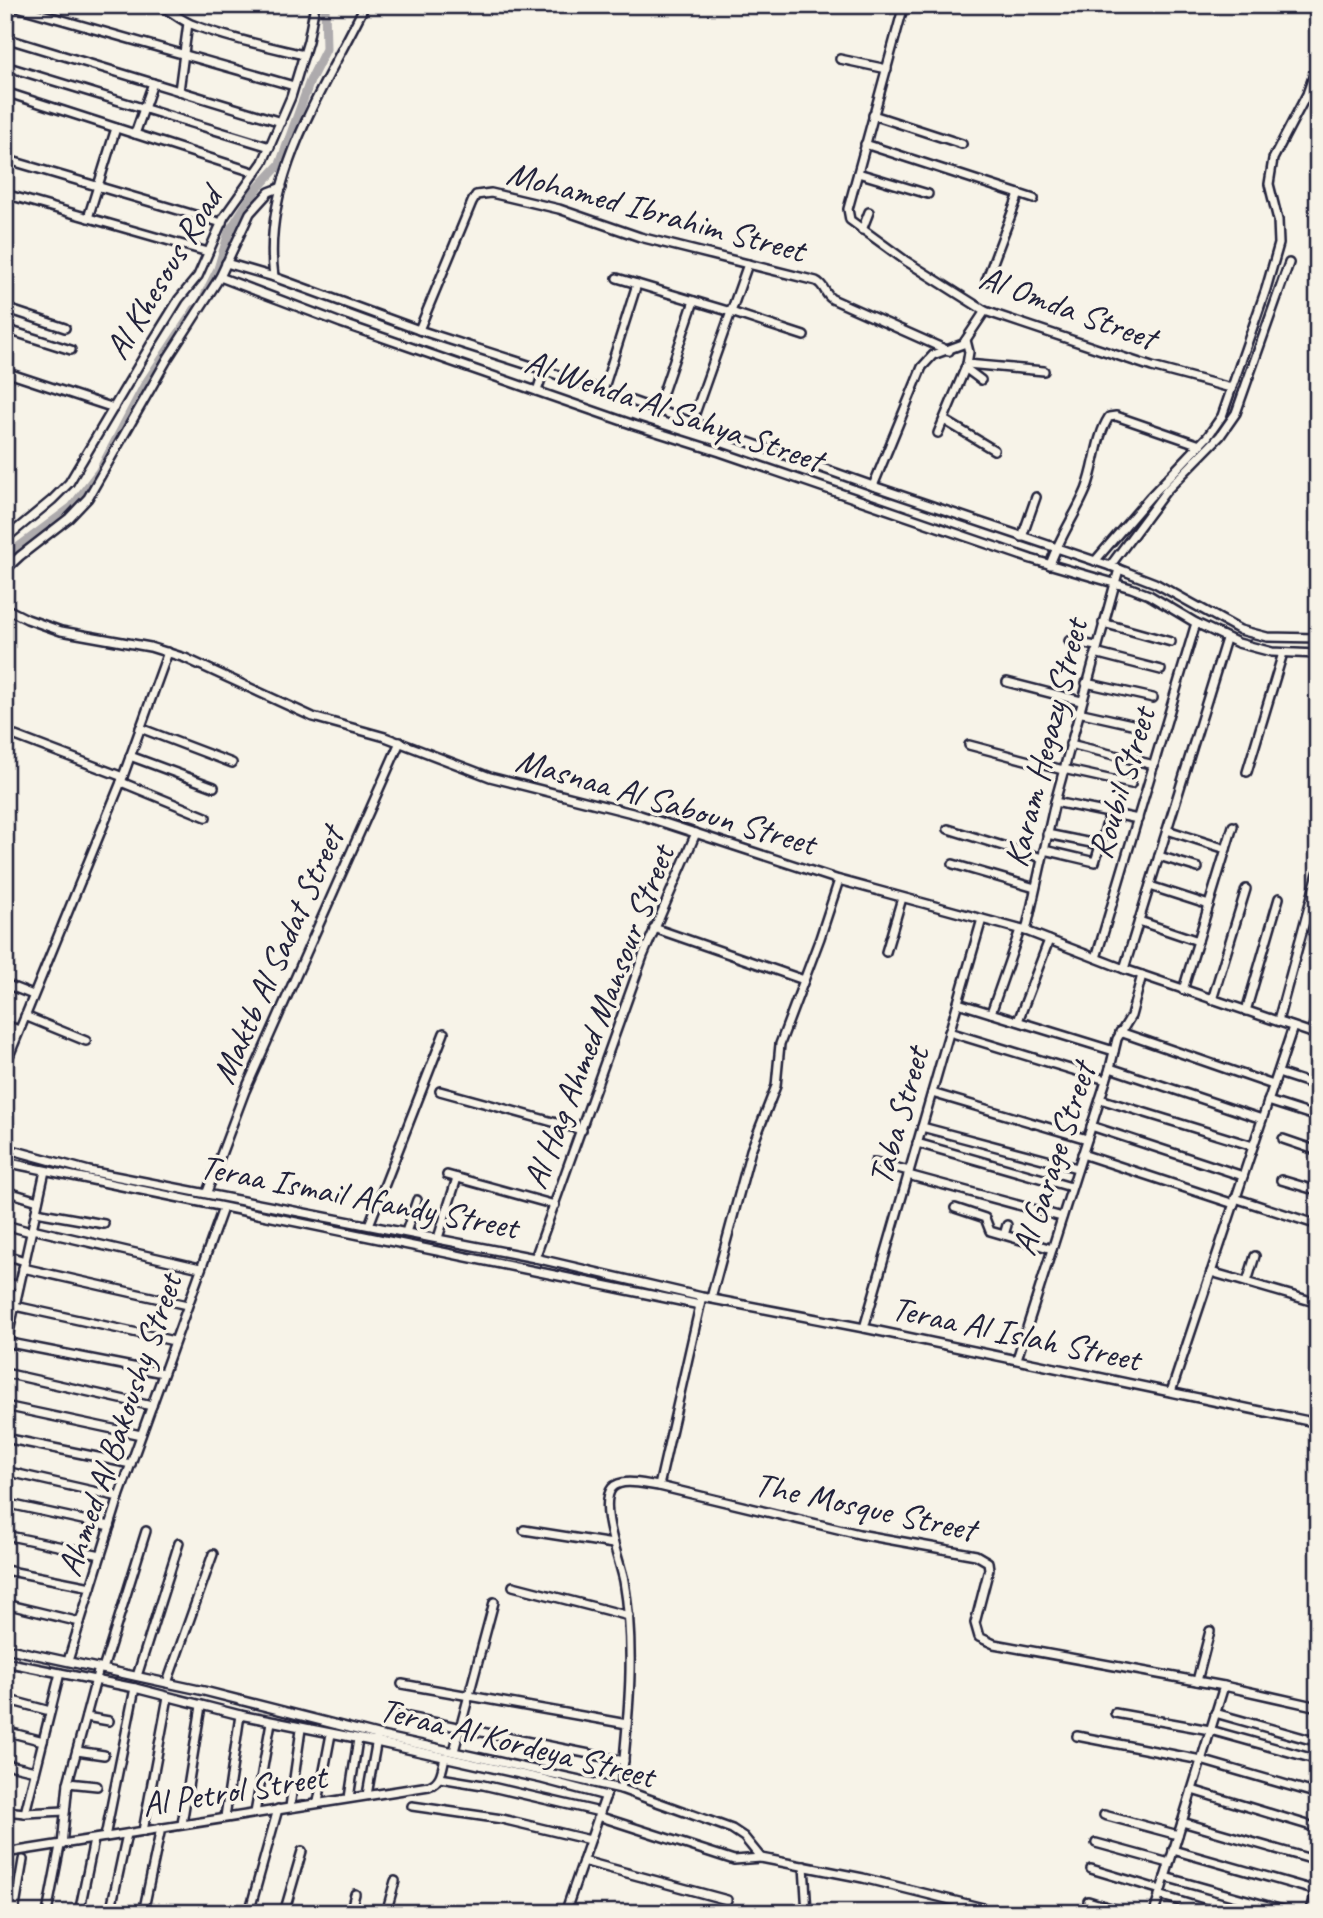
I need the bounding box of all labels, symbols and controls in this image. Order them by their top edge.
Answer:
street label: Mohamed Ibrahim Street [502,150,813,274]
street label: Al Khesous Road [94,175,235,368]
street label: Al Omda Street [973,255,1166,362]
street label: Al Wehda Al Sahya Street [519,338,833,484]
street label: Karam Hegazy Street [993,611,1099,872]
street label: Roubil Street [1077,699,1167,864]
street label: Masnaa Al Saboun Street [511,737,824,867]
street label: Maktb Al Sadat Street [201,816,356,1090]
street label: Al Hag Ahmed Mansour Street [512,836,686,1195]
street label: Taba Street [857,1039,941,1190]
street label: Al Garage Street [1001,1053,1107,1261]
street label: Teraa Ismail Afandy Street [196,1144,525,1250]
street label: Ahmed Al Bakoushy Street [47,1265,193,1582]
street label: Teraa Al Islah Street [888,1285,1148,1382]
street label: The Mosque Street [750,1461,984,1553]
street label: Teraa Al Kordeya Street [375,1687,662,1799]
street label: Al Petrol Street [139,1753,332,1827]

